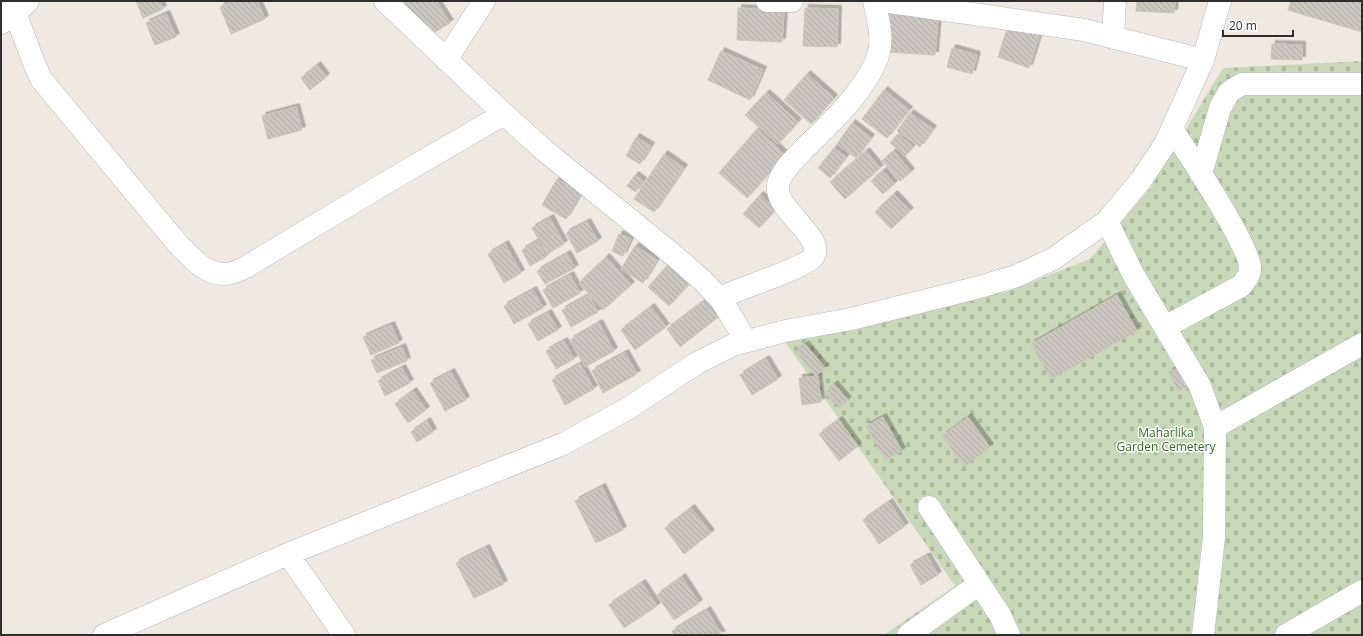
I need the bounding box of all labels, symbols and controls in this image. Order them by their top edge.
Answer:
scale bar [1223,12,1293,38]
text: 20 m [1229,17,1257,34]
park label: Maharlika Garden Cemetery [1117,424,1216,455]

